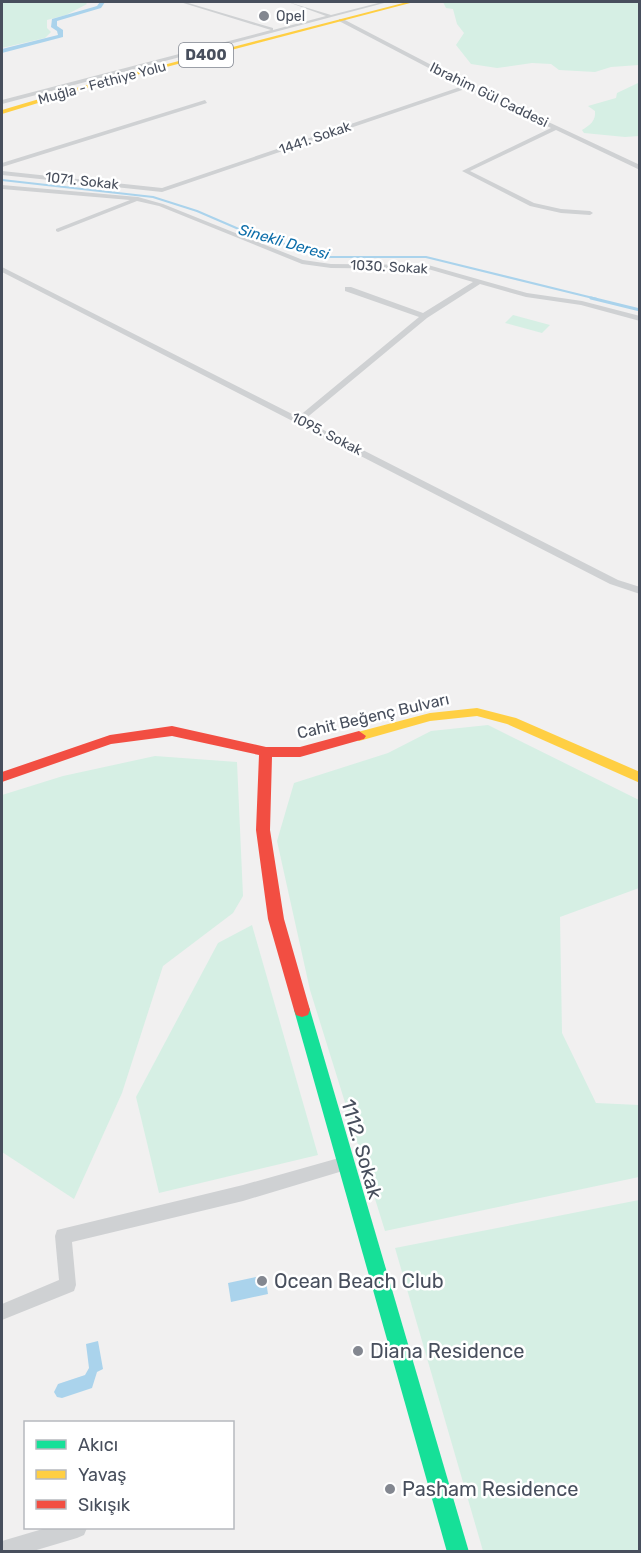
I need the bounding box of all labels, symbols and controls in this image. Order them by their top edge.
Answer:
place label: Opel [276,8,305,25]
marker: Opel [257,9,271,23]
road number: D400 [179,43,233,67]
street label: Muğla - Fethiye Yolu [36,58,168,108]
street label: Ibrahim Gül Caddesi [427,59,551,131]
street label: 1441. Sokak [277,118,354,158]
street label: 1071. Sokak [44,169,120,193]
water label: Sinekli Deresi [237,221,332,264]
street label: 1030. Sokak [350,256,429,278]
street label: 1095. Sokak [289,409,366,459]
street label: Cahit Beğenç Bulvarı [295,689,451,743]
street label: 1112. Sokak [336,1096,388,1202]
place label: Ocean Beach Club [274,1269,444,1293]
marker: Ocean Beach Club [255,1274,269,1288]
place label: Diana Residence [370,1339,524,1363]
marker: Diana Residence [351,1344,365,1358]
legend [24,1421,234,1529]
text: Akıcı [78,1434,118,1456]
text: Yavaş [78,1464,126,1486]
place label: Pasham Residence [402,1477,578,1501]
marker: Pasham Residence [383,1482,397,1496]
text: Sıkışık [78,1494,131,1516]

